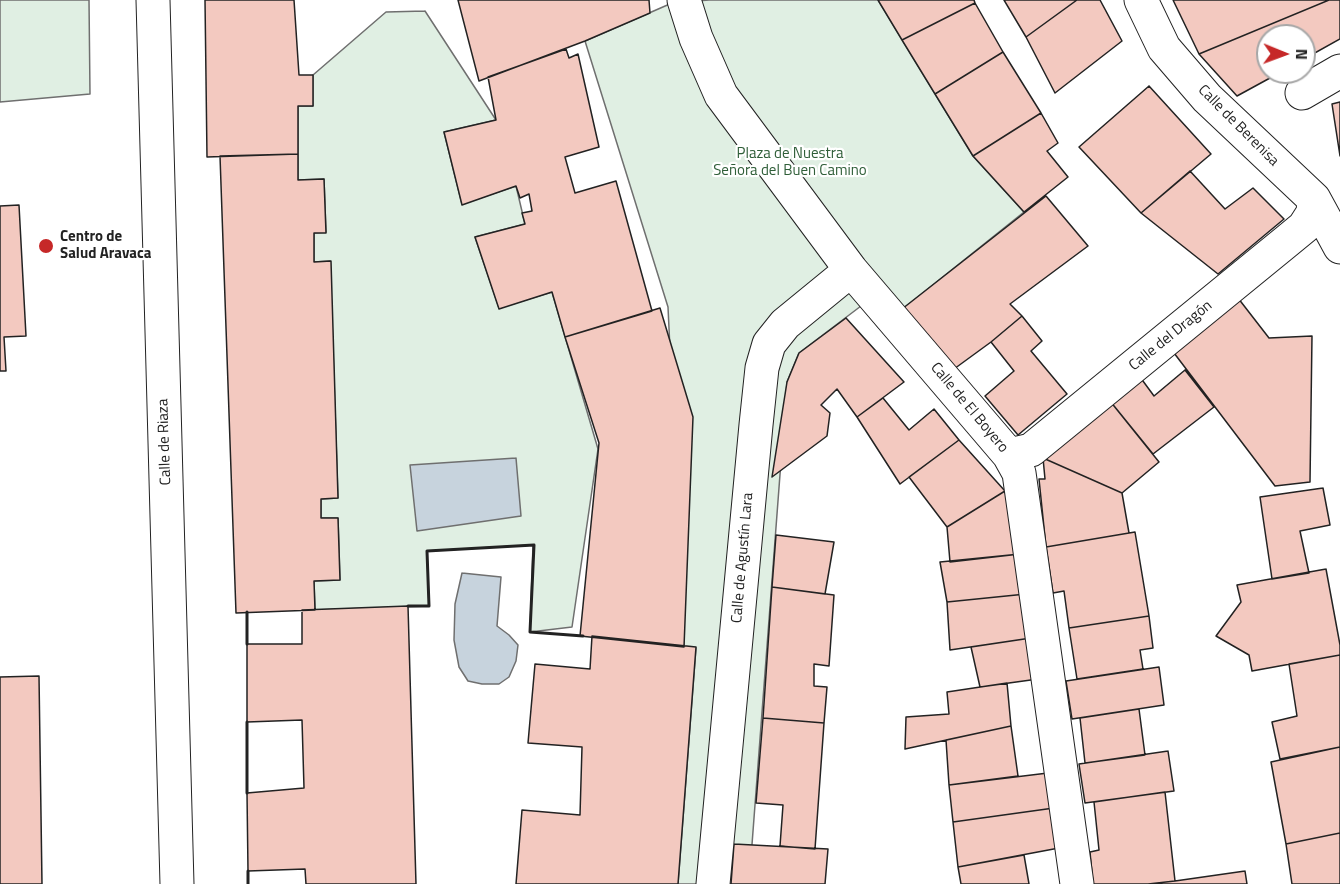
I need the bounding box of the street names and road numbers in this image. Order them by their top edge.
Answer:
street label: Calle de Berenisa [1194,82,1282,170]
street label: Calle del Dragón [1126,297,1216,375]
street label: Calle de El Boyero [926,359,1012,457]
street label: Calle de Riaza [154,398,176,486]
street label: Calle de Agustín Lara [728,492,758,624]

